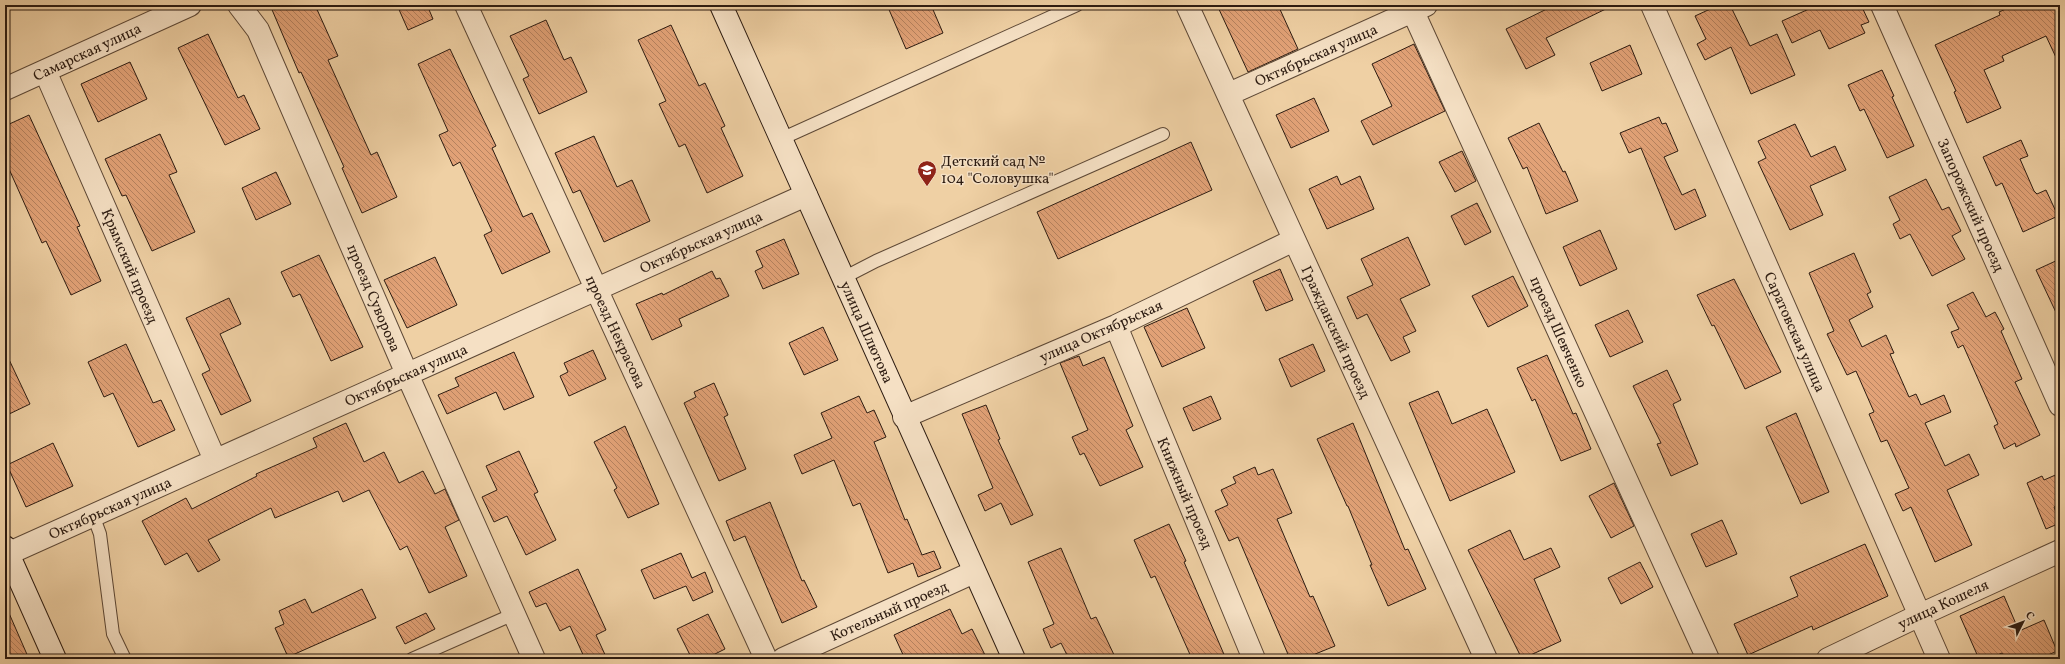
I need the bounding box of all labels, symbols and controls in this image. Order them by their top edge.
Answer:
street label: Самарская улица [30,19,145,88]
street label: Октябрьская улица [1252,20,1381,93]
street label: Запорожский проезд [1931,136,2009,276]
place label: Детский сад № 104 "Соловушка" [941,152,1054,190]
school or university icon: Детский сад № 104 "Соловушка" [916,159,938,187]
street label: Крымский проезд [95,206,163,328]
street label: Октябрьская улица [637,207,766,280]
street label: проезд Суворова [340,242,405,356]
street label: Гражданский проезд [1295,263,1375,403]
street label: Саратовская улица [1758,269,1830,396]
street label: проезд Некрасова [579,273,650,393]
street label: проезд Шевченко [1524,274,1592,392]
street label: улица Шлютова [834,278,898,387]
street label: улица Октябрьская [1037,296,1167,369]
street label: Октябрьская улица [342,340,471,413]
street label: Книжный проезд [1151,434,1217,553]
street label: Октябрьская улица [46,473,175,546]
street label: улица Кошеля [1895,575,1993,636]
street label: Котельный проезд [827,577,952,648]
north arrow [2003,602,2043,642]
text: С [2021,609,2037,624]

